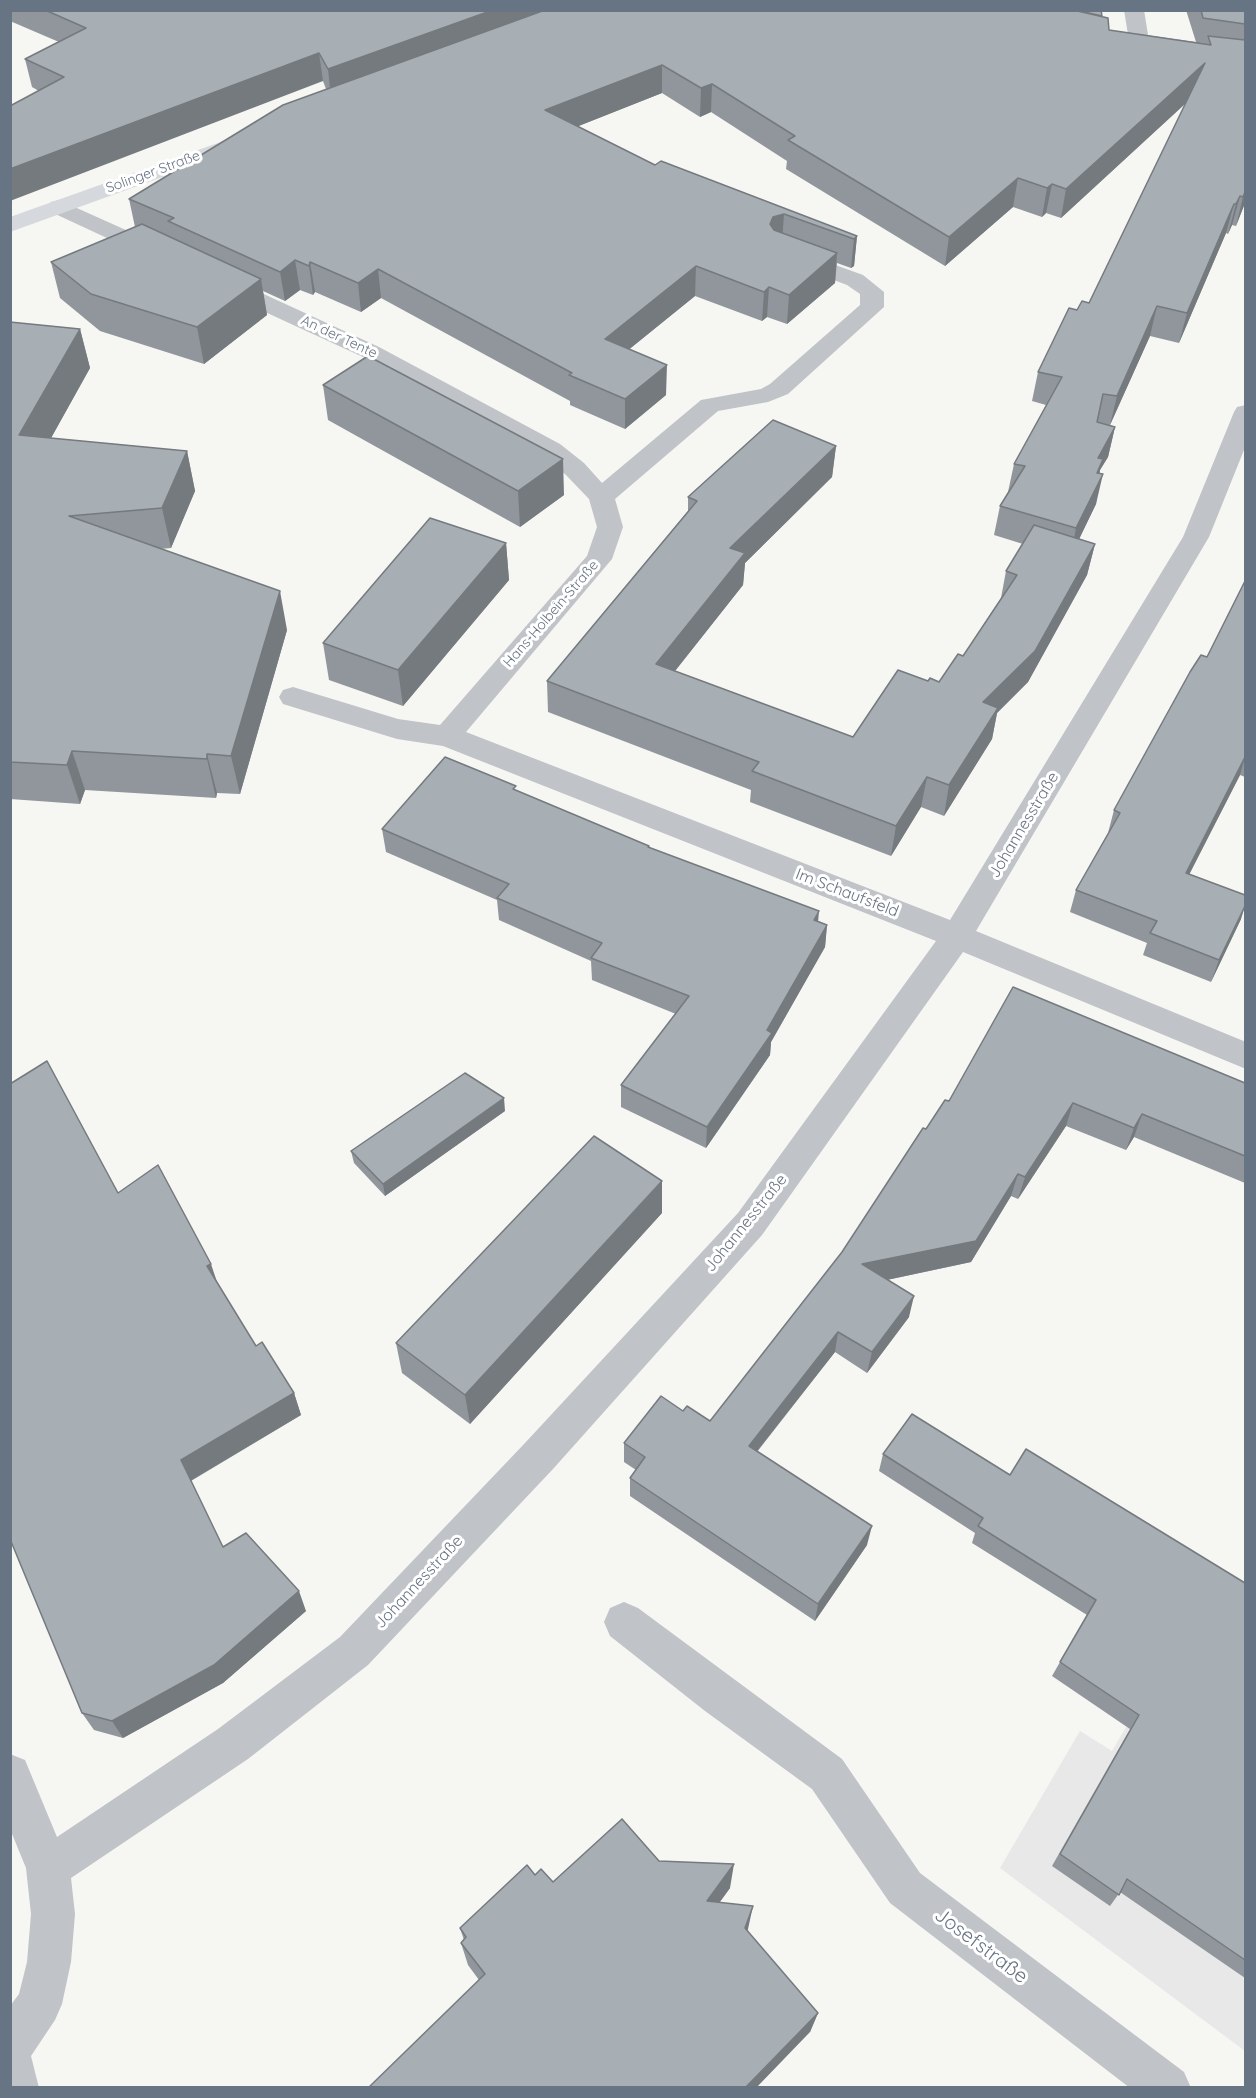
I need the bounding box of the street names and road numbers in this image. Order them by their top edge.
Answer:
street label: Solinger Straße [104,147,202,197]
street label: An der Tente [298,312,380,362]
street label: Hans-Holbein-Straße [500,557,602,671]
street label: Johannesstraße [985,769,1063,881]
street label: Im Schaufsfeld [793,865,901,921]
street label: Johannesstraße [701,1170,791,1276]
street label: Johannesstraße [371,1532,467,1632]
street label: Josefstraße [930,1903,1032,1989]

